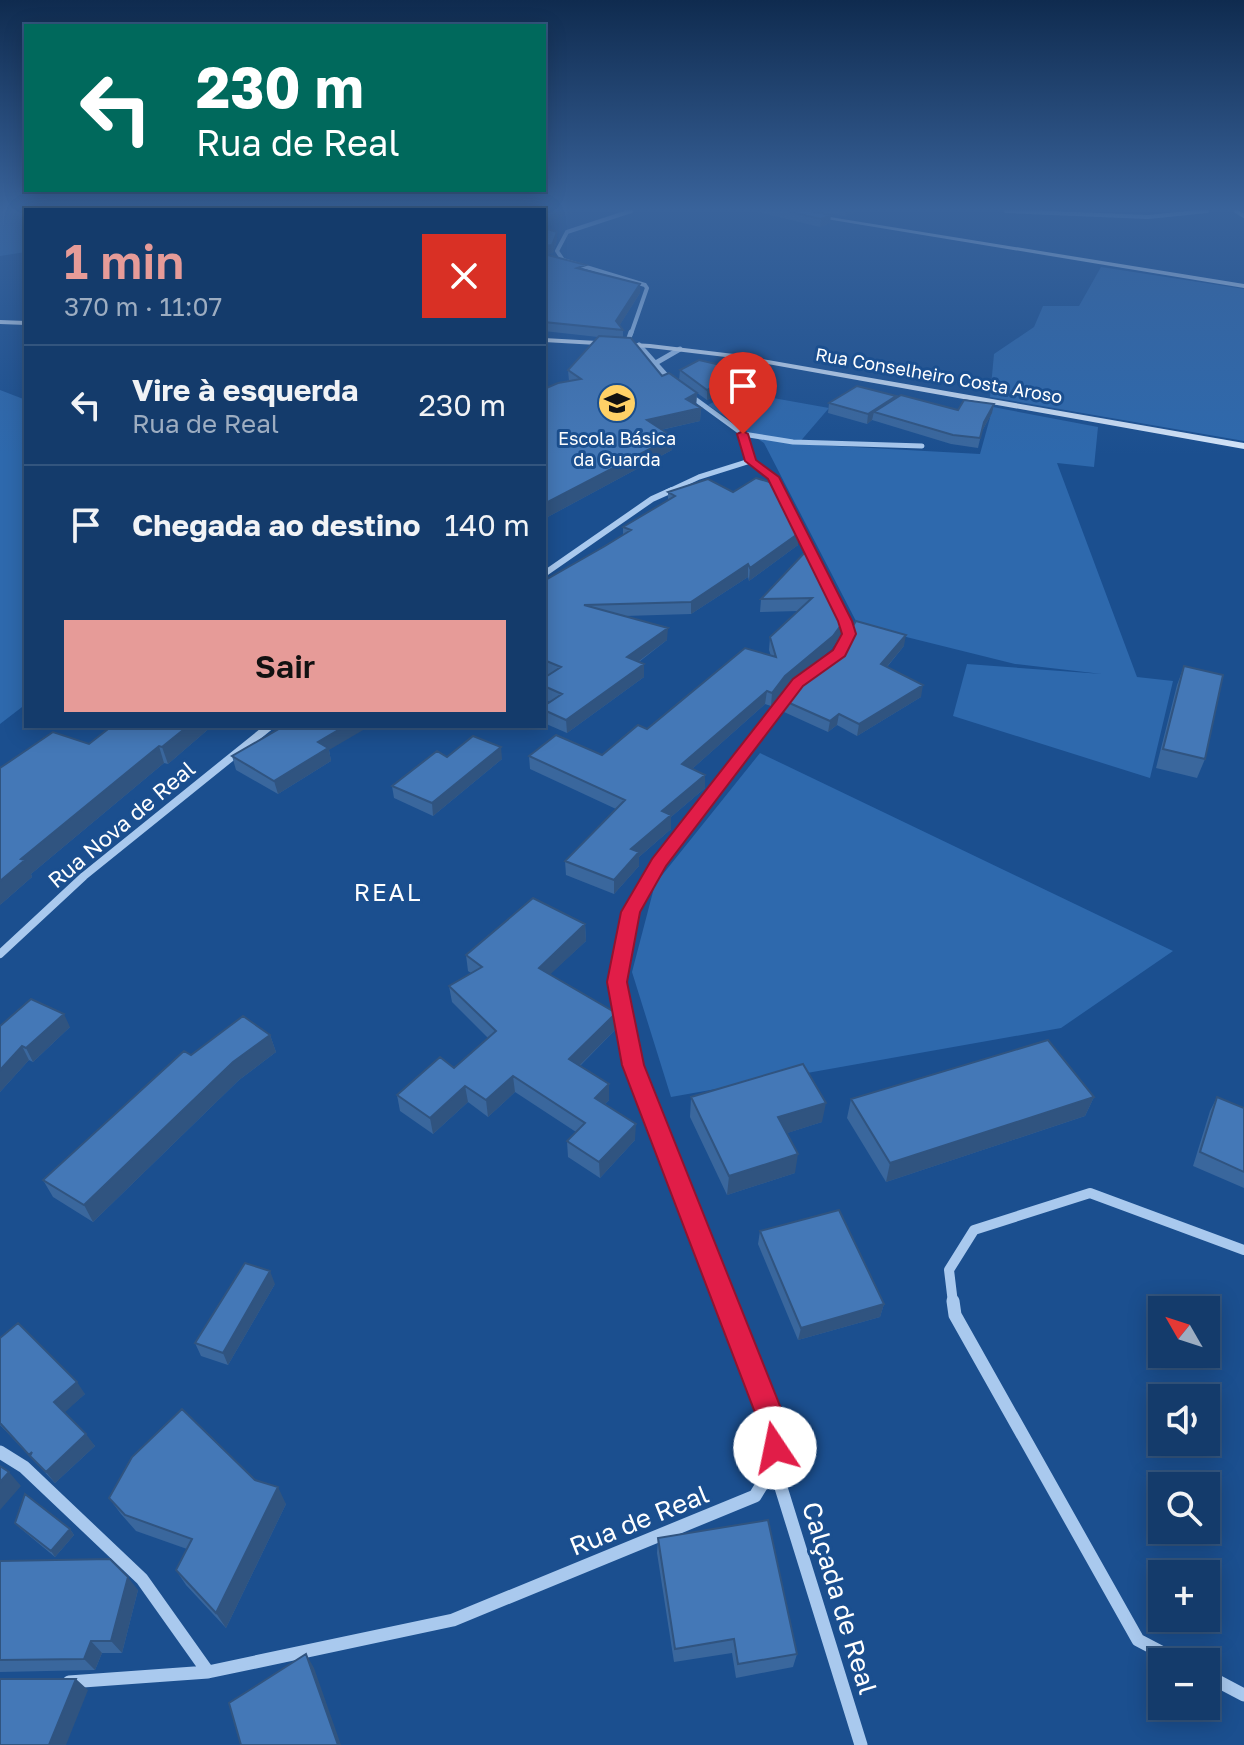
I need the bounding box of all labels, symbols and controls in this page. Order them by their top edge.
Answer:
text: 230 m [196,53,364,120]
icon: left [64,56,168,160]
text: Rua de Real [196,121,400,164]
text: 1 min [64,232,184,290]
button: close [422,234,506,318]
text: 370 m · 11:07 [64,291,222,322]
street label: Rua Conselheiro Costa Aroso [814,342,1064,408]
pin [709,352,777,434]
icon: arrive [721,364,765,408]
text: Vire à esquerda [132,372,358,408]
school or university icon: Escola Básica da Guarda [596,382,638,424]
icon: left [64,383,108,427]
text: 230 m [418,387,506,423]
text: Rua de Real [132,408,279,439]
place label: Escola Básica da Guarda [558,427,676,470]
icon: arrive [64,503,108,547]
text: Chegada ao destino [132,507,420,543]
text: 140 m [444,507,530,543]
button: Sair [64,620,506,712]
street label: Rua Nova de Real [42,755,200,893]
district label: REAL [354,877,422,906]
north arrow [1148,1296,1220,1368]
map controls [1148,1296,1220,1720]
button: sound [1148,1384,1220,1456]
position arrow [733,1406,817,1490]
button: search [1148,1472,1220,1544]
street label: Rua de Real [565,1478,713,1562]
street label: Calçada de Real [796,1498,884,1698]
button: + [1148,1560,1220,1632]
button: − [1148,1648,1220,1720]

